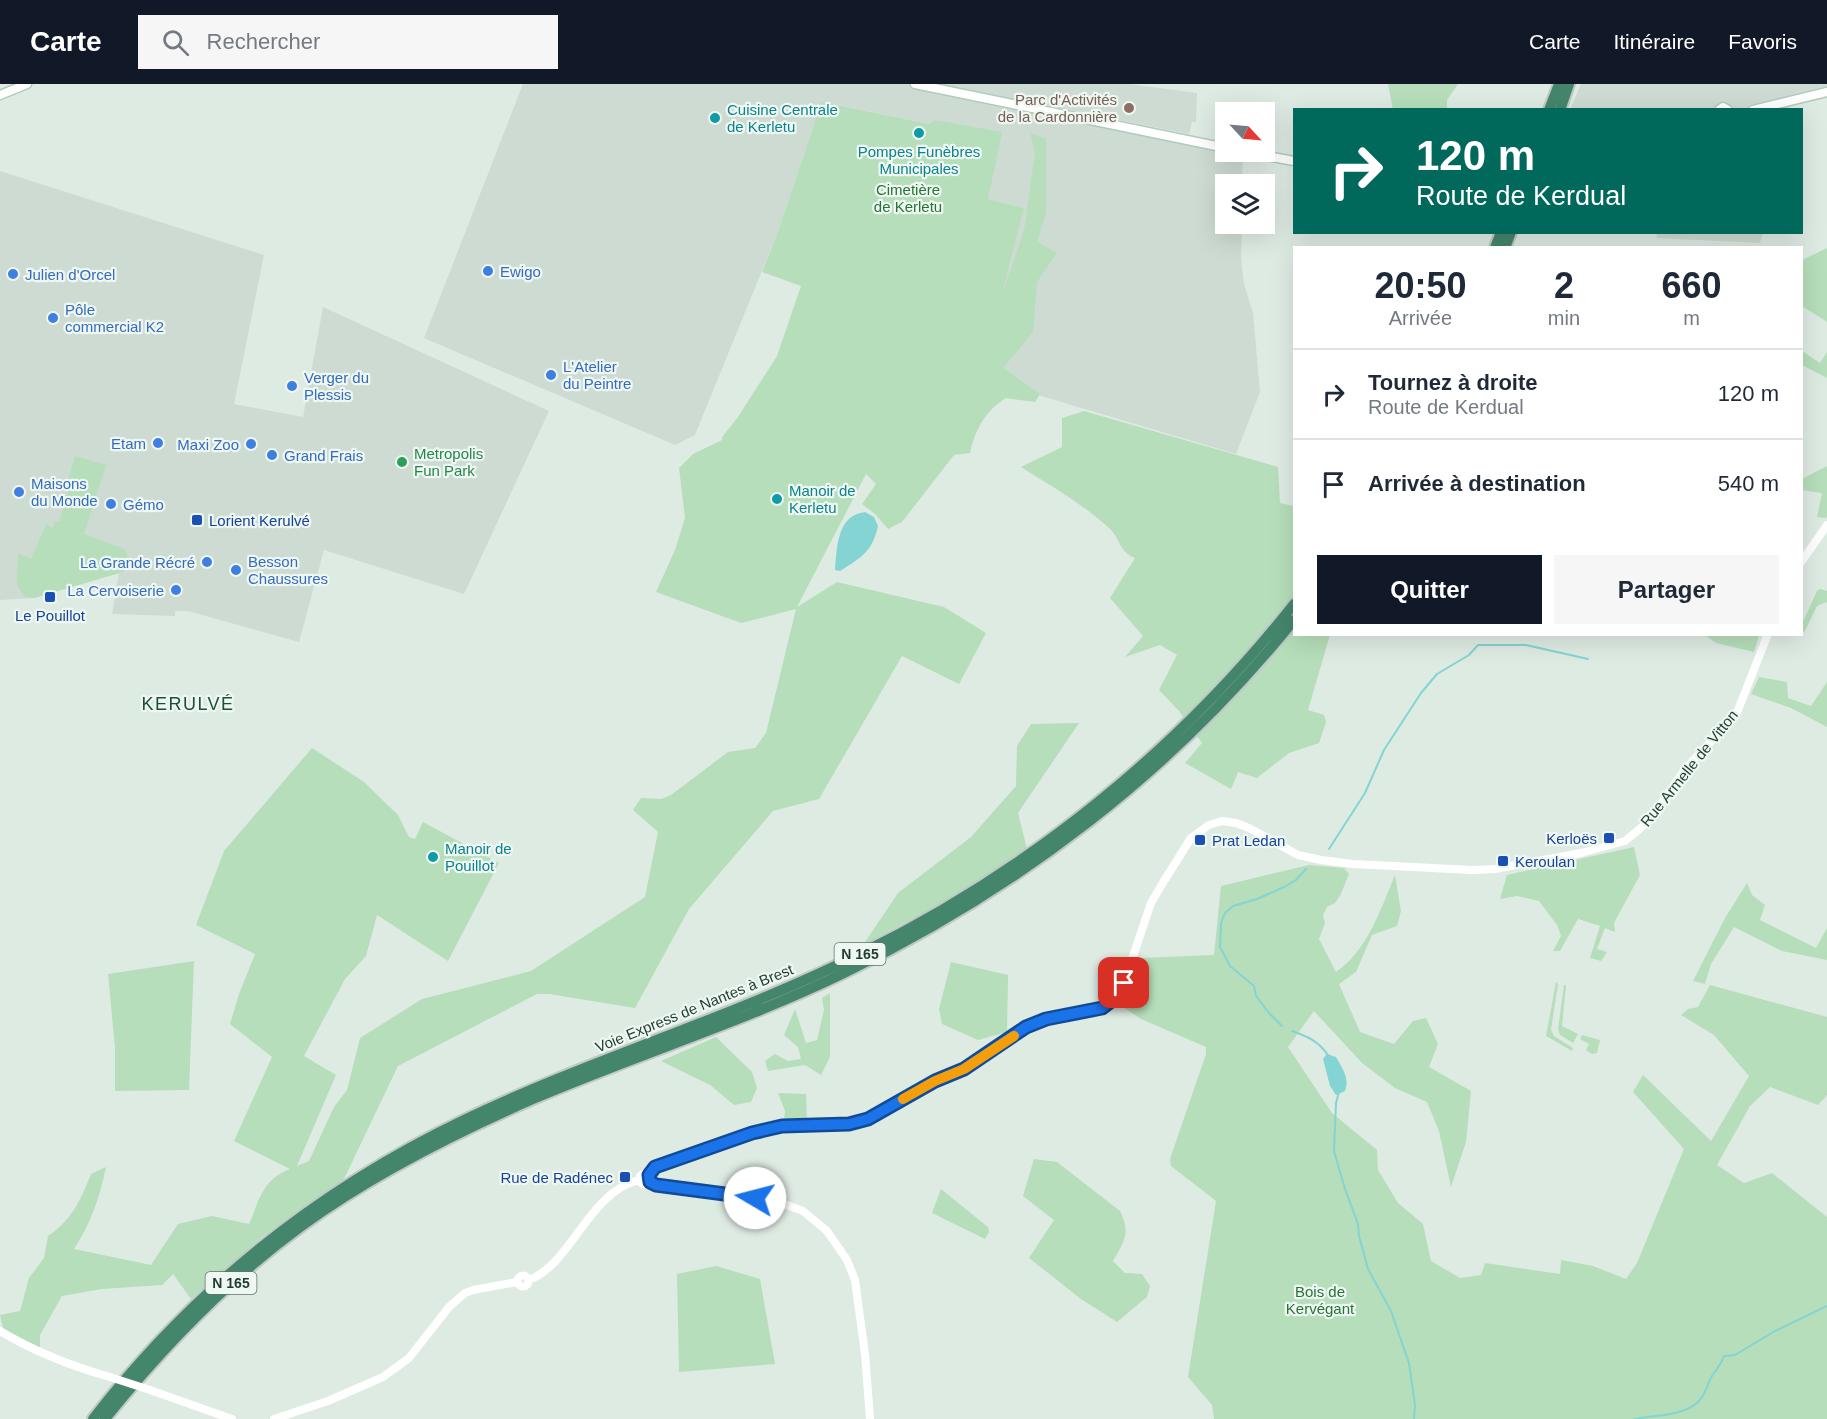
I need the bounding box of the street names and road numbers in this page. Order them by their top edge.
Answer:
street label: Rue Armelle de Vitton [1637,706,1741,830]
road number: N 165 [834,943,886,965]
street label: Voie Express de Nantes à Brest [593,960,796,1056]
road number: N 165 [206,1272,256,1294]

